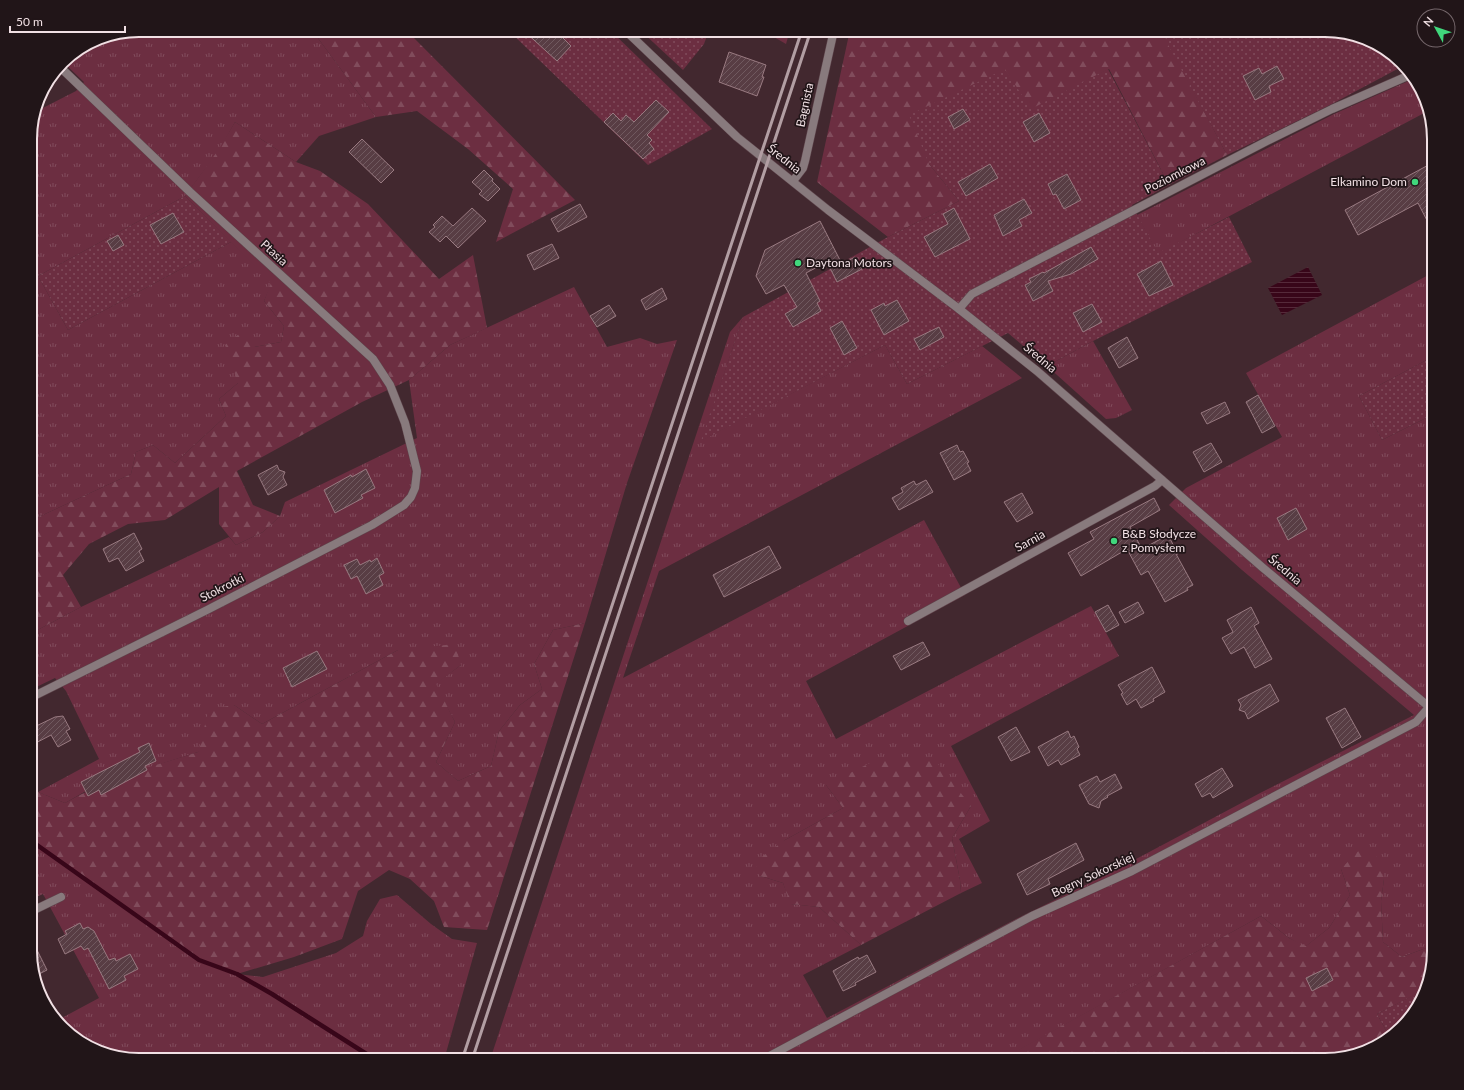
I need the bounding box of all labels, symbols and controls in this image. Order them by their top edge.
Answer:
scale bar [10,8,125,34]
north arrow [1416,8,1456,48]
text: 50 m [16,14,43,29]
text: N [1420,14,1436,29]
street label: Bagnista [793,81,817,128]
street label: Średnia [764,141,804,177]
street label: Poziomkowa [1142,153,1208,196]
place label: Elkamino Dom [1330,174,1407,189]
marker: Elkamino Dom [1410,177,1420,187]
street label: Ptasia [258,236,291,269]
place label: Daytona Motors [806,255,892,270]
marker: Daytona Motors [793,258,803,268]
street label: Średnia [1021,339,1060,376]
street label: Sarnia [1012,526,1048,555]
place label: B&B Słodycze z Pomysłem [1122,526,1196,555]
marker: B&B Słodycze z Pomysłem [1109,536,1119,546]
street label: Średnia [1266,551,1305,588]
street label: Stokrotki [197,570,246,605]
street label: Bogny Sokorskiej [1049,849,1137,900]

